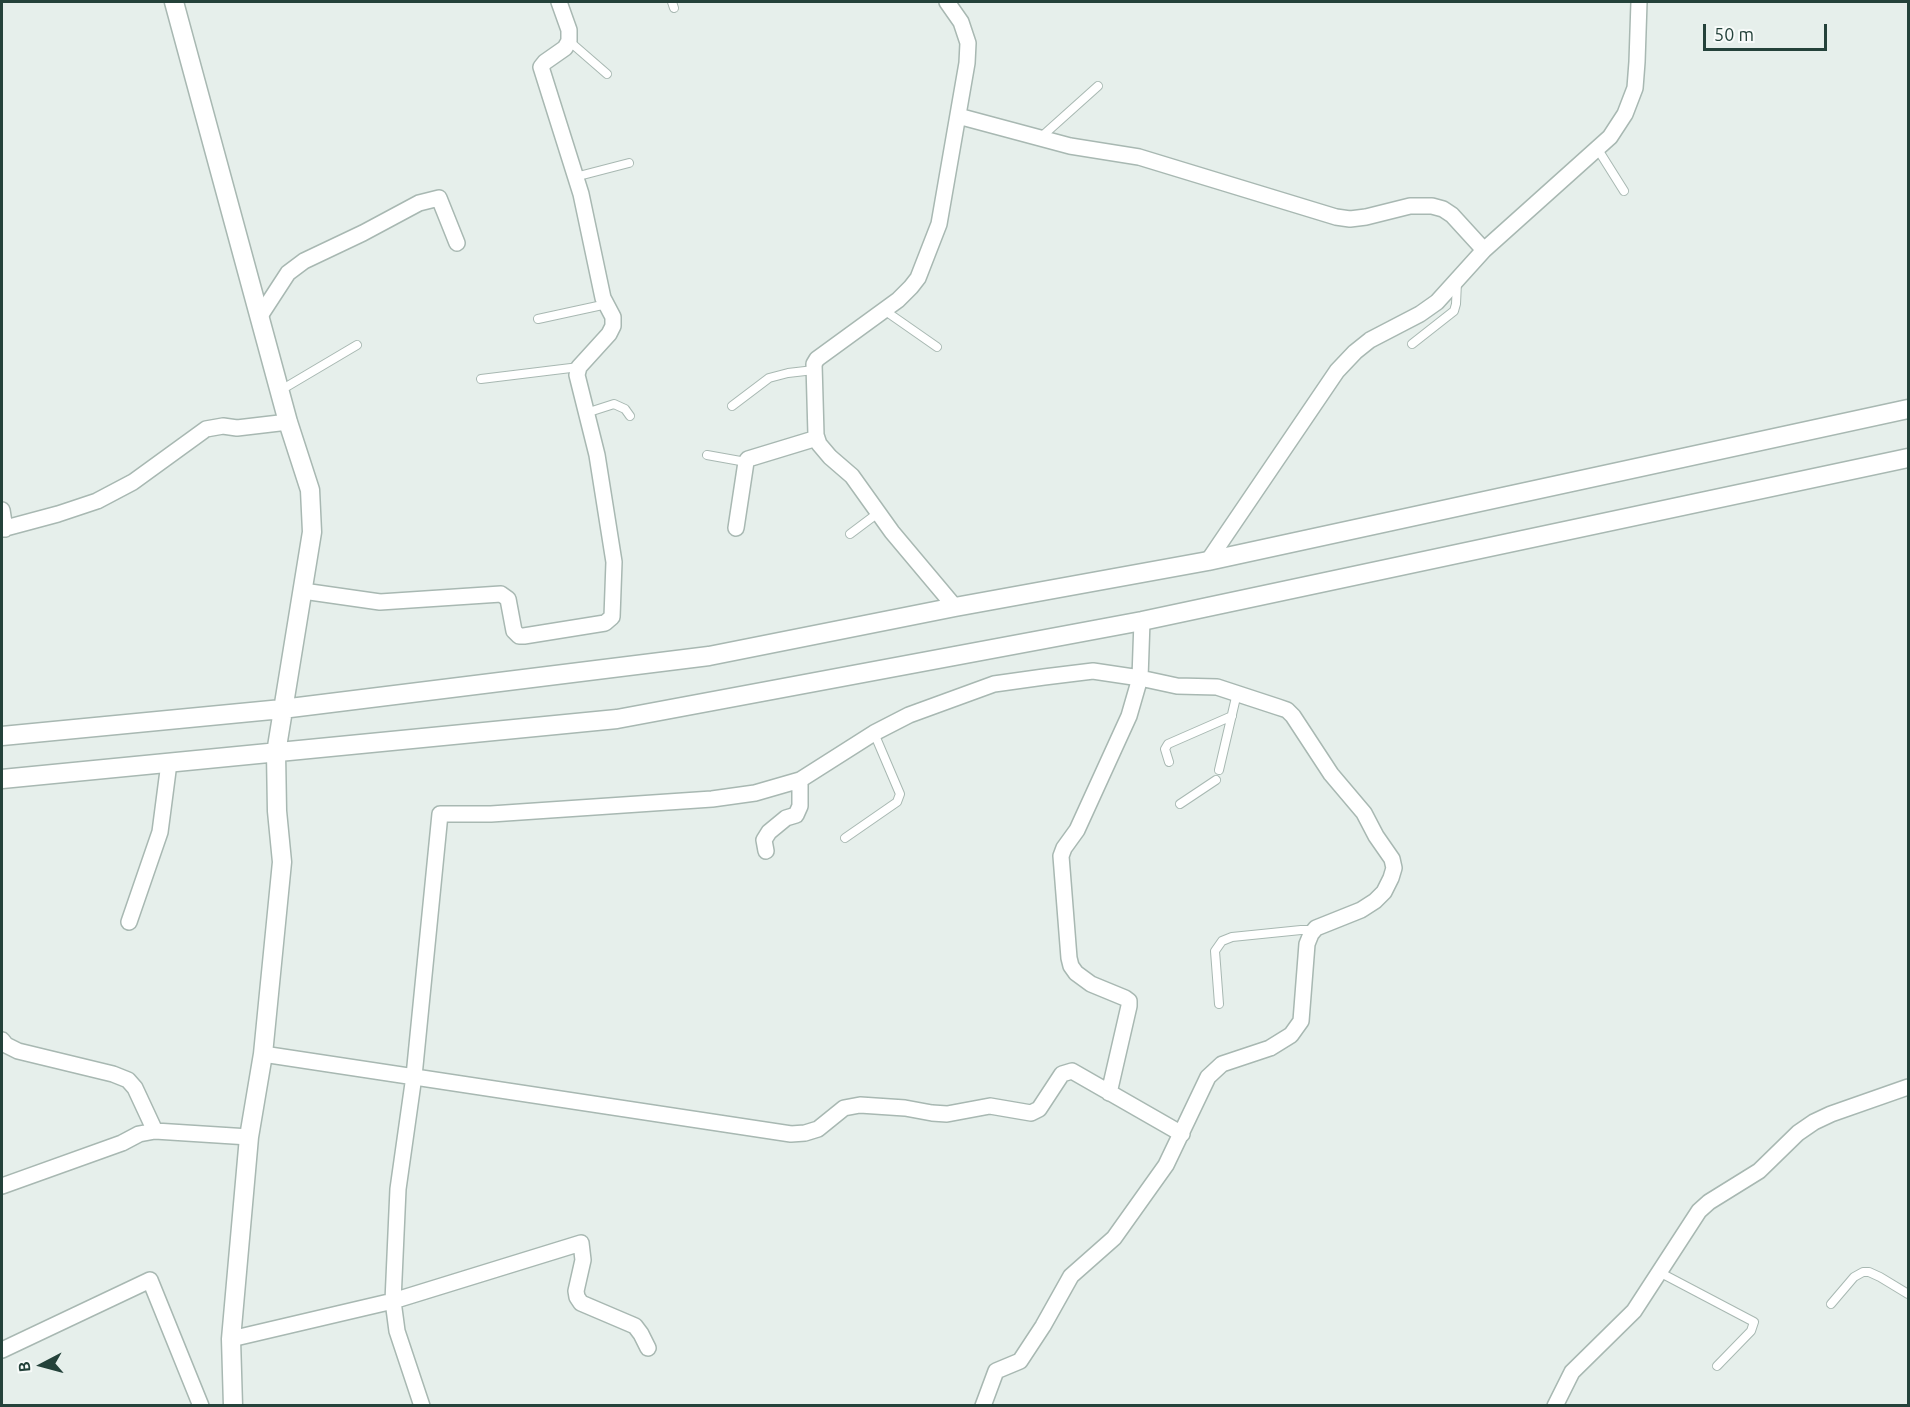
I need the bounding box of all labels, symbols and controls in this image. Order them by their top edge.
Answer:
scale bar [1706,12,1830,50]
text: 50 m [1714,24,1754,44]
north arrow [12,1335,72,1395]
text: B [15,1361,34,1373]

